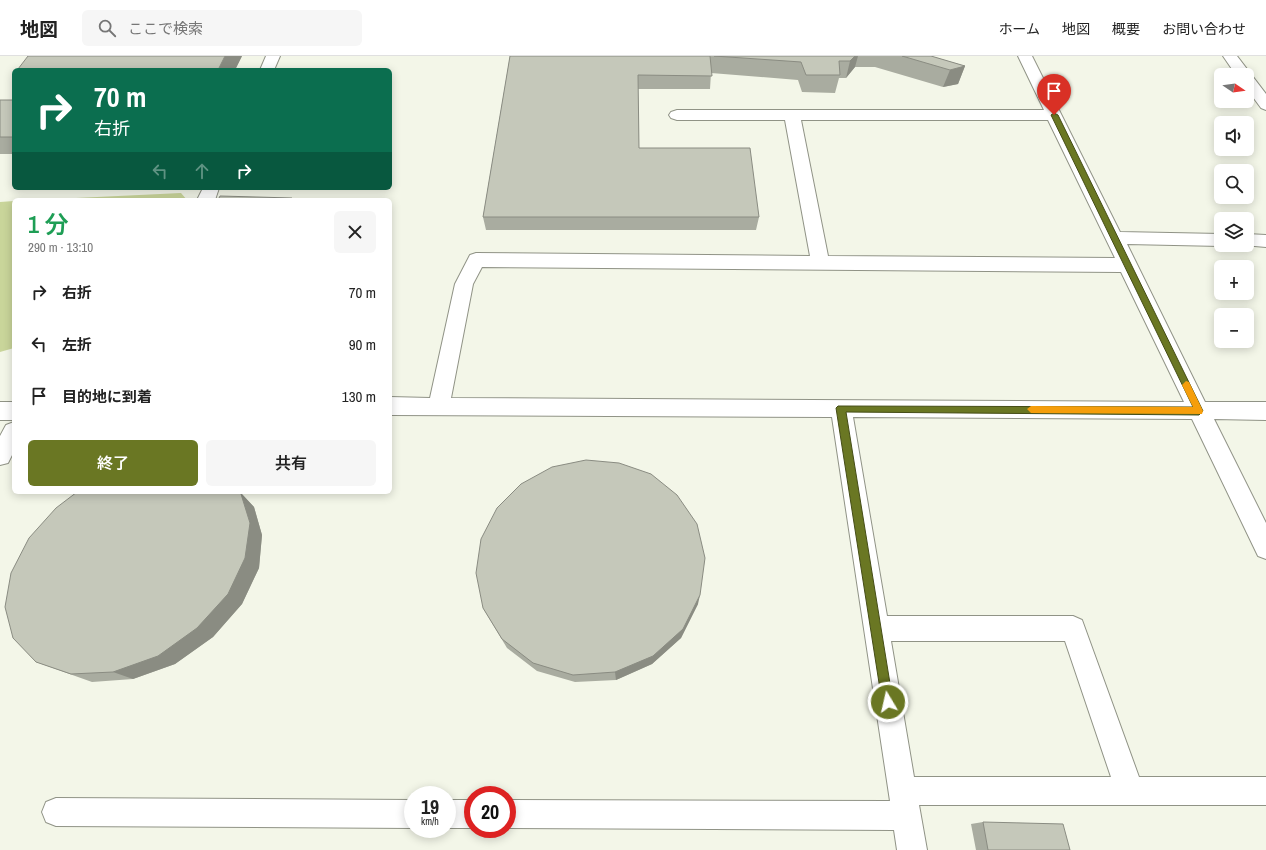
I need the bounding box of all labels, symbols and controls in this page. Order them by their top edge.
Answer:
search box [82,10,362,46]
text: 地図 [20,16,58,42]
icon: search [96,17,118,39]
text: ここで検索 [128,18,203,39]
text: ホーム [998,20,1040,38]
text: 地図 [1062,20,1090,38]
text: 概要 [1112,20,1140,38]
text: お問い合わせ [1162,20,1246,38]
north arrow [1214,68,1254,108]
map controls [1214,68,1254,348]
pin [1037,74,1071,115]
text: 70 m [94,78,146,116]
icon: arrive [1043,80,1065,102]
icon: right [28,84,80,136]
text: 右折 [94,116,130,141]
button: sound [1214,116,1254,156]
icon: left [149,160,171,182]
icon: ahead [191,160,213,182]
icon: right [233,160,255,182]
button: search [1214,164,1254,204]
text: 1 分 [28,208,68,240]
button: close [334,211,376,253]
button: layers [1214,212,1254,252]
text: 290 m · 13:10 [28,239,93,256]
button: + [1214,260,1254,300]
icon: right [28,281,50,303]
text: 右折 [62,282,92,303]
text: 70 m [349,282,376,303]
button: − [1214,308,1254,348]
icon: left [28,333,50,355]
text: 左折 [62,334,92,355]
text: 90 m [349,334,376,355]
icon: arrive [28,385,50,407]
text: 目的地に到着 [62,386,152,407]
text: 130 m [342,386,376,407]
button: 終了 [28,440,198,486]
button: 共有 [206,440,376,486]
position arrow [867,681,909,723]
speed limit sign: 20 [464,786,516,838]
text: 19 [421,793,439,820]
text: km/h [421,815,439,828]

